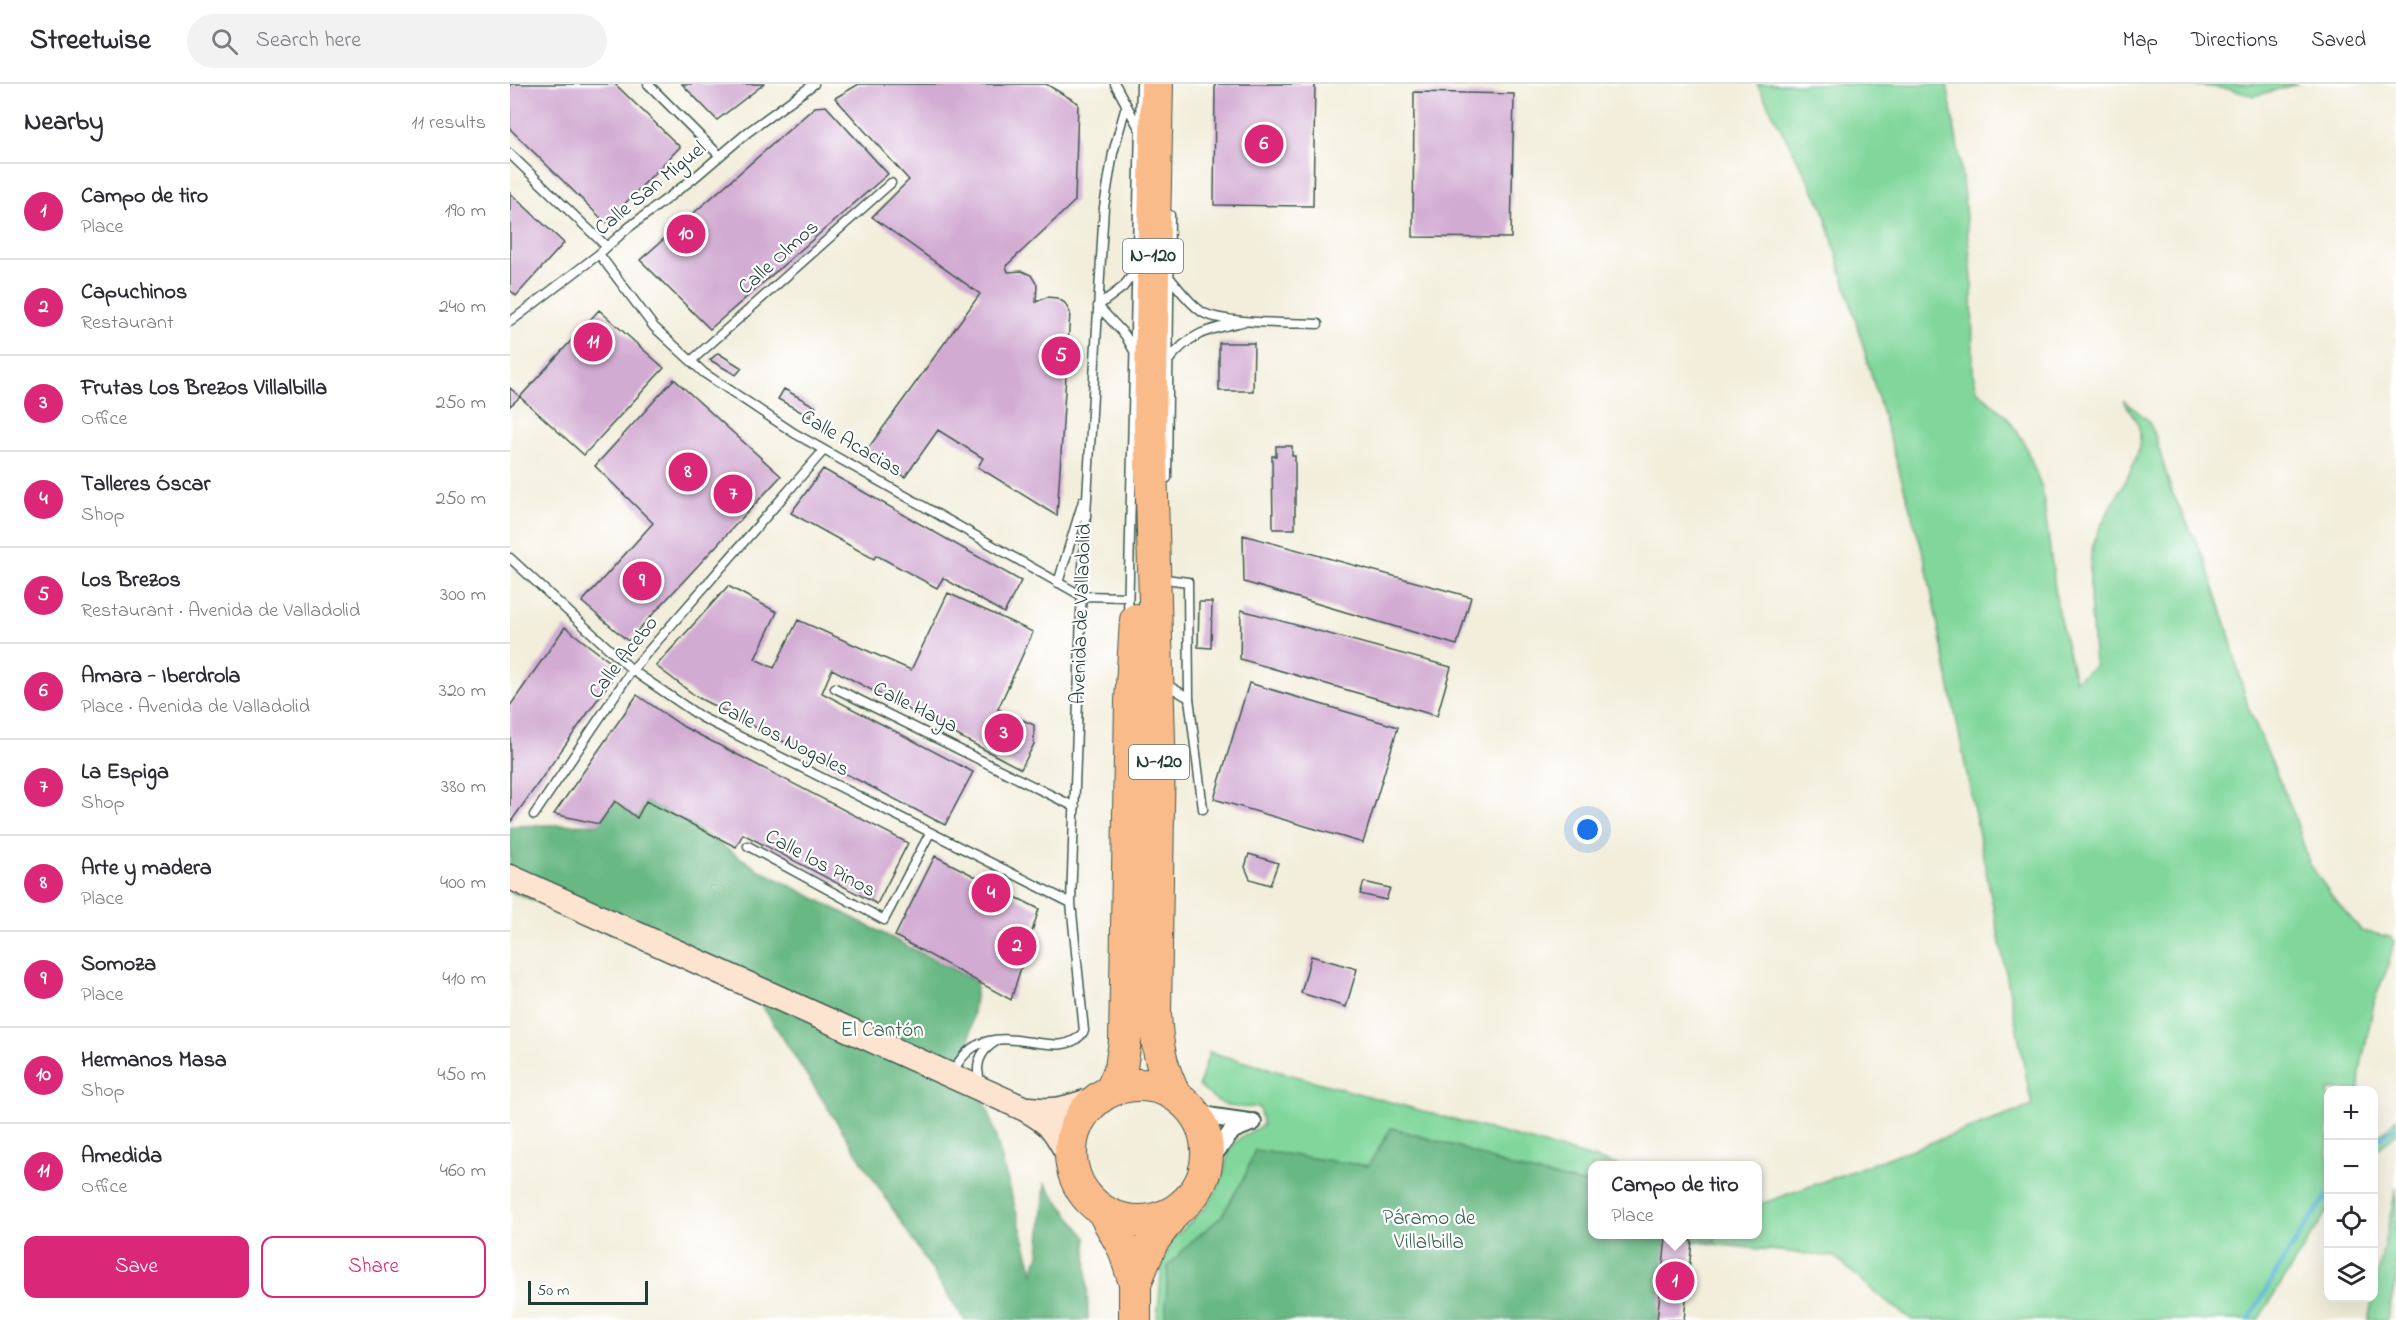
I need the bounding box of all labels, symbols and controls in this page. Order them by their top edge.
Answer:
search box [187,14,607,68]
text: Streetwise [30,21,151,62]
icon: search [208,25,241,58]
text: Search here [256,25,361,57]
text: Map [2122,26,2158,56]
text: Directions [2191,26,2278,56]
text: Saved [2311,26,2366,56]
text: Nearby [24,104,103,142]
text: 11 results [411,109,486,138]
pin: 6 [1244,122,1284,166]
street label: Calle San Miguel [589,135,714,245]
text: Campo de tiro [81,181,208,213]
text: 1 [40,197,47,226]
text: 190 m [444,197,486,226]
pin: 10 [666,212,705,256]
text: Place [81,213,123,242]
street label: Calle Olmos [732,213,826,303]
road number: N-120 [1123,239,1183,273]
text: Capuchinos [81,277,187,309]
text: 2 [39,293,48,322]
text: 240 m [439,293,486,322]
text: Restaurant [81,309,174,338]
pin: 11 [574,320,613,364]
pin: 5 [1042,334,1080,378]
text: Frutas Los Brezos Villalbilla [81,373,327,405]
text: 3 [39,389,48,418]
text: 250 m [435,389,486,418]
street label: Calle Acacias [794,403,908,485]
text: Office [81,405,127,434]
pin: 8 [668,450,708,494]
text: Talleres Óscar [81,469,210,501]
pin: 7 [714,472,752,516]
text: 4 [39,485,48,514]
text: 250 m [435,485,486,514]
text: Shop [81,501,125,530]
street label: Avenida de Valladolid [1064,523,1100,705]
pin: 9 [622,558,662,604]
text: Los Brezos [81,565,181,597]
text: 5 [38,581,49,610]
text: 300 m [440,581,486,610]
text: Restaurant · Avenida de Valladolid [81,597,360,626]
street label: Calle Acebo [582,610,666,706]
text: Amara - Iberdrola [81,661,240,693]
street label: Calle Haya [867,675,963,743]
text: 6 [39,677,48,706]
text: 320 m [439,677,486,706]
text: Place · Avenida de Valladolid [81,693,310,722]
street label: Calle los Nogales [711,693,854,787]
pin: 3 [984,710,1024,756]
road number: N-120 [1129,745,1189,779]
text: La Espiga [81,757,169,789]
text: 7 [39,773,48,802]
text: 380 m [441,773,486,802]
text: Shop [81,789,125,818]
your location [1573,815,1602,844]
street label: Calle los Pinos [759,822,881,906]
text: Arte y madera [81,853,212,885]
text: 8 [40,869,47,898]
text: 400 m [440,869,486,898]
pin: 4 [972,870,1010,916]
text: Place [81,885,123,914]
pin: 2 [998,924,1036,968]
text: Somoza [81,949,156,981]
text: 9 [40,965,47,994]
text: 410 m [442,965,486,994]
text: Place [81,981,123,1010]
park label: El Cantón [840,1016,924,1046]
text: Hermanos Masa [81,1045,227,1077]
text: 10 [36,1061,51,1090]
text: 450 m [437,1061,486,1090]
text: Shop [81,1077,125,1106]
map controls [2324,1086,2378,1302]
button: + [2324,1086,2378,1140]
button: − [2324,1140,2378,1194]
text: Amedida [81,1141,162,1173]
text: 11 [37,1157,50,1186]
text: 460 m [440,1157,486,1186]
popup [1588,1161,1762,1239]
text: Campo de tiro [1611,1170,1739,1202]
text: Office [81,1173,127,1202]
button: locate [2324,1194,2378,1248]
text: Place [1611,1202,1654,1231]
park label: Páramo de Villalbilla [1382,1204,1476,1258]
button: Save [24,1236,249,1298]
button: Share [261,1236,486,1298]
button: layers [2324,1248,2378,1302]
pin: 1 [1656,1258,1694,1304]
scale bar [528,1278,648,1306]
text: 50 m [537,1279,569,1303]

